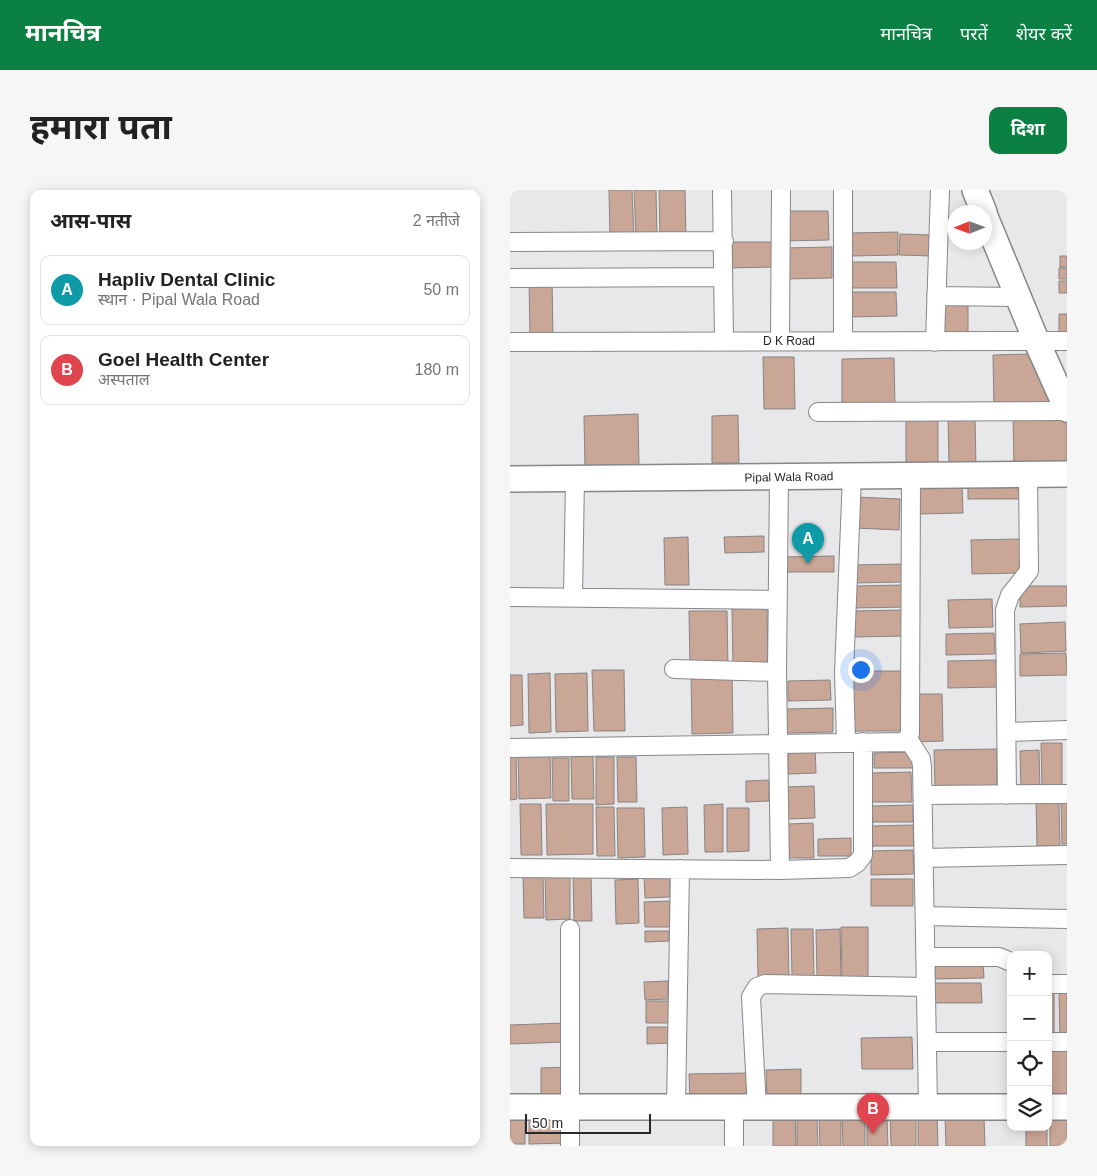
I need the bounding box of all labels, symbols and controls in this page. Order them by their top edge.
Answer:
text: मानचित्र [25,19,101,46]
text: मानचित्र [880,24,932,44]
text: परतें [960,24,988,44]
text: शेयर करें [1016,24,1072,44]
text: हमारा पता [30,107,172,146]
button: दिशा [989,107,1067,154]
north arrow [947,205,992,250]
text: आस-पास [50,209,131,232]
text: 2 नतीजे [413,212,460,229]
text: Hapliv Dental Clinic [98,269,275,290]
text: A [61,281,73,298]
text: 50 m [423,281,459,298]
text: स्थान · Pipal Wala Road [98,291,260,308]
street label: D K Road [763,334,815,348]
text: Goel Health Center [98,349,269,370]
text: B [61,361,73,378]
text: 180 m [415,361,459,378]
text: अस्पताल [98,371,150,388]
street label: Pipal Wala Road [744,469,834,485]
pin: A [792,523,824,564]
your location [848,657,874,683]
map controls [1007,951,1052,1131]
button: + [1007,951,1052,996]
button: − [1007,996,1052,1041]
button: locate [1007,1041,1052,1086]
button: layers [1007,1086,1052,1131]
pin: B [857,1093,889,1134]
scale bar [525,1111,651,1134]
text: 50 m [532,1115,563,1131]

